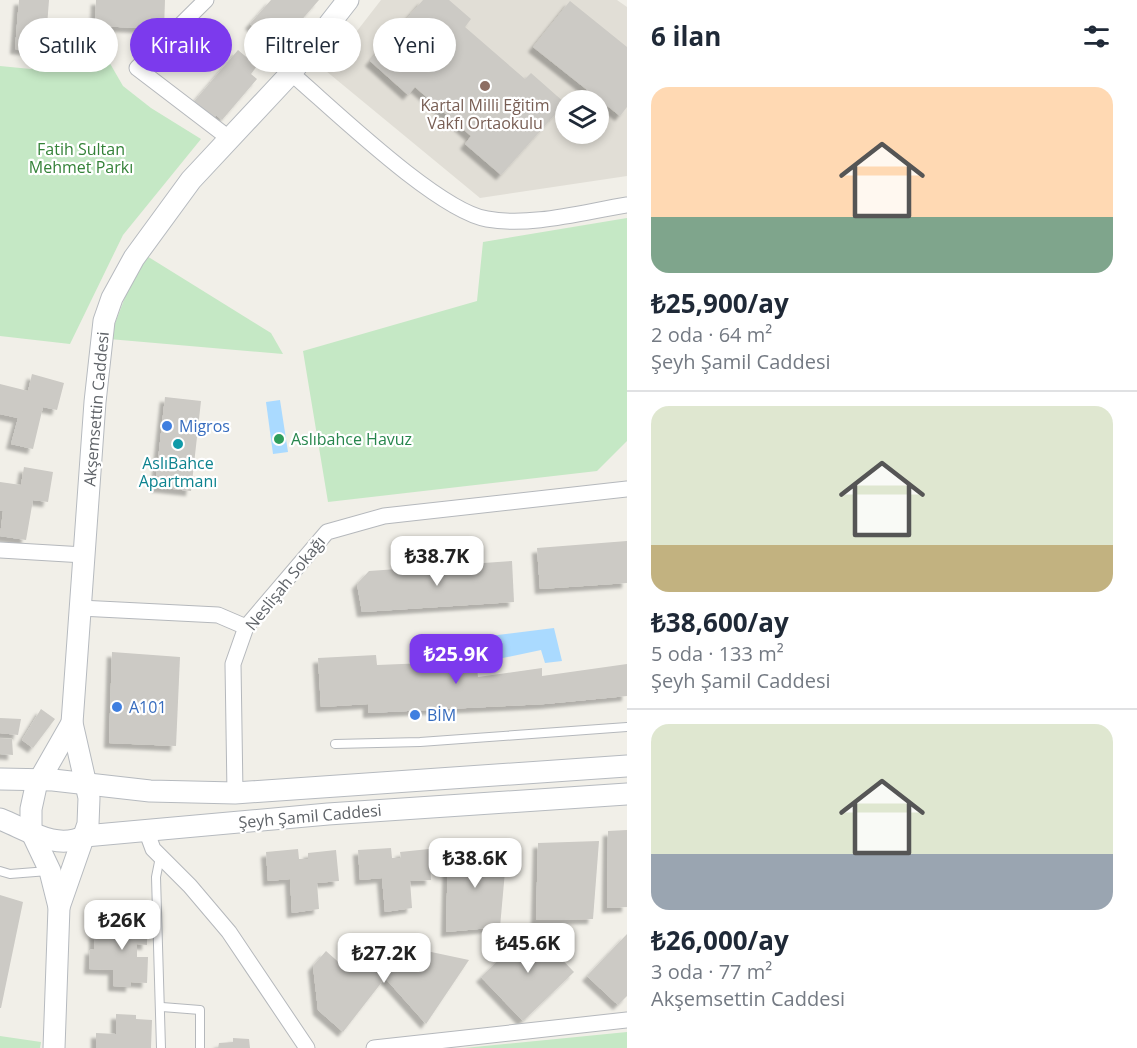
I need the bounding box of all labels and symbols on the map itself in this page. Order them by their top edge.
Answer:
marker: Kartal Milli Eğitim Vakfı Ortaokulu [478,79,492,93]
place label: Kartal Milli Eğitim Vakfı Ortaokulu [421,94,549,134]
park label: Fatih Sultan Mehmet Parkı [29,138,133,178]
street label: Akşemsettin Caddesi [78,331,114,487]
place label: Migros [179,415,230,437]
marker: Migros [160,419,174,433]
place label: Aslıbahce Havuz [291,428,412,450]
marker: Aslıbahce Havuz [272,432,286,446]
marker: AslıBahce Apartmanı [171,437,185,451]
place label: AslıBahce Apartmanı [139,452,217,492]
street label: Neslişah Sokağı [240,531,330,635]
pin: ₺38.7K [388,536,486,587]
pin: ₺25.9K [407,634,505,685]
place label: A101 [129,696,167,718]
marker: A101 [110,700,124,714]
place label: BİM [427,704,456,726]
marker: BİM [408,708,422,722]
street label: Şeyh Şamil Caddesi [237,799,383,833]
pin: ₺38.6K [426,838,524,889]
pin: ₺26K [86,900,158,951]
pin: ₺45.6K [479,923,577,974]
pin: ₺27.2K [335,933,433,984]

